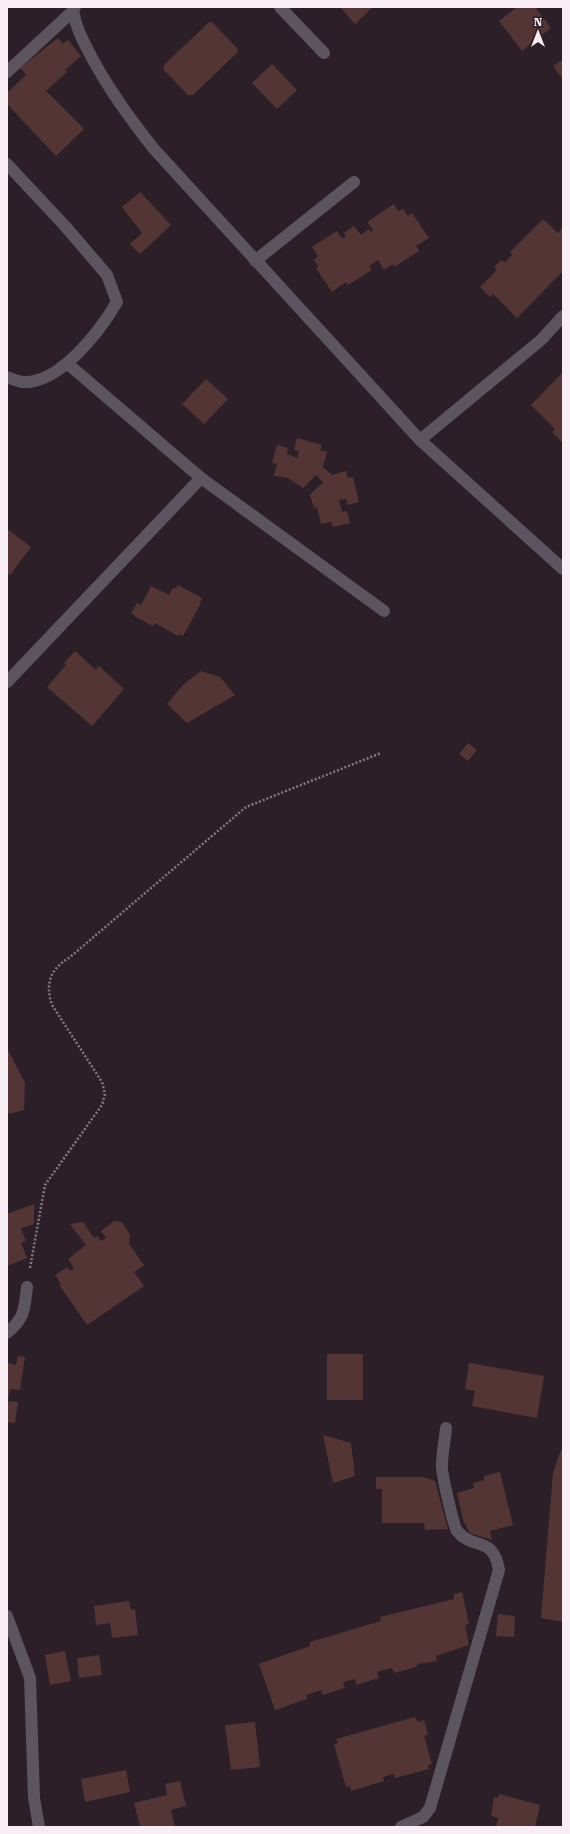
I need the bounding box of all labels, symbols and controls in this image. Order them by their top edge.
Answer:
north arrow [518,12,558,52]
text: N [534,16,543,29]

